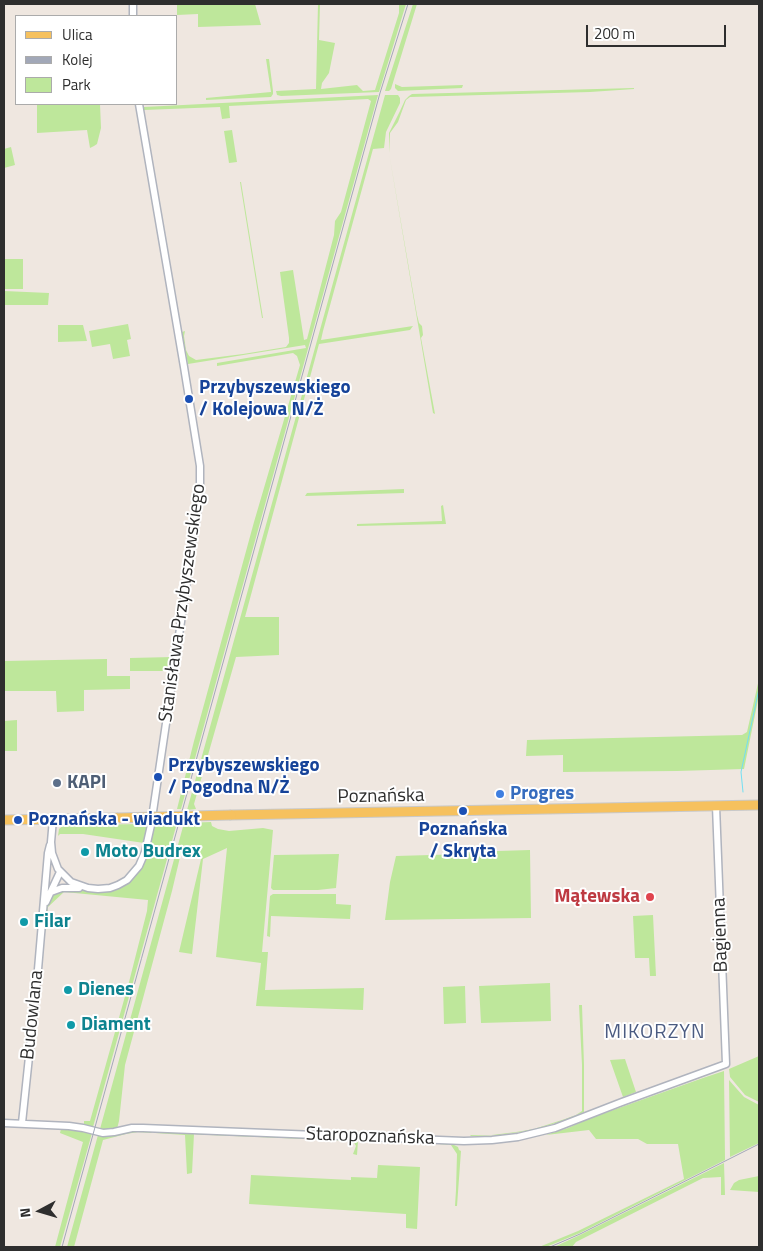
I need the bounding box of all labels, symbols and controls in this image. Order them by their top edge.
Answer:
legend [15,15,178,105]
scale bar [588,15,728,47]
text: 200 m [594,22,635,45]
text: Ulica [62,23,92,46]
text: Kolej [62,48,93,71]
text: Park [62,73,91,96]
place label: Przybyszewskiego / Kolejowa N/Ż [199,377,350,421]
marker: Przybyszewskiego / Kolejowa N/Ż [183,393,195,405]
street label: Stanisława Przybyszewskiego [155,482,211,724]
place label: Przybyszewskiego / Pogodna N/Ż [168,755,319,799]
marker: Przybyszewskiego / Pogodna N/Ż [152,771,164,783]
place label: KAPI [67,772,106,794]
marker: KAPI [51,777,63,789]
place label: Progres [510,783,574,805]
street label: Poznańska [337,785,425,809]
marker: Progres [494,788,506,800]
marker: Poznańska / Skryta [457,805,469,817]
place label: Poznańska - wiadukt [28,809,200,831]
marker: Poznańska - wiadukt [12,814,24,826]
place label: Poznańska / Skryta [418,819,508,863]
place label: Moto Budrex [95,841,201,863]
marker: Moto Budrex [79,846,91,858]
place label: Mątewska [554,886,640,908]
marker: Mątewska [644,891,656,903]
street label: Bagienna [708,897,734,973]
place label: Filar [34,911,71,933]
marker: Filar [18,916,30,928]
street label: Budowlana [17,969,49,1061]
place label: Dienes [78,979,134,1001]
marker: Dienes [62,984,74,996]
place label: Diament [81,1014,151,1036]
marker: Diament [65,1019,77,1031]
district label: MIKORZYN [603,1021,707,1045]
street label: Staropoznańska [305,1123,435,1151]
north arrow [15,1186,65,1236]
text: N [14,1207,36,1219]

